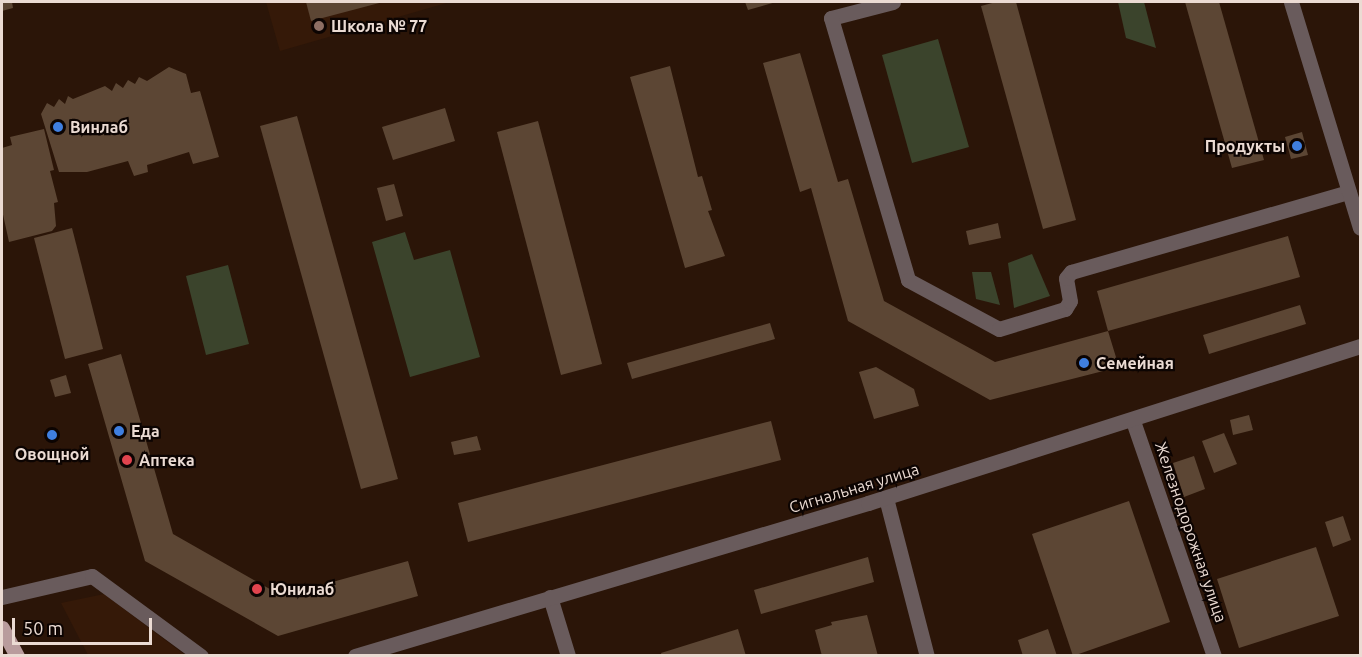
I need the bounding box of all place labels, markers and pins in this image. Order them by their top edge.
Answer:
place label: Школа № 77 [331,16,427,36]
marker: Школа № 77 [312,19,326,33]
place label: Винлаб [70,117,128,137]
marker: Винлаб [51,120,65,134]
place label: Продукты [1205,136,1285,156]
marker: Продукты [1290,139,1304,153]
place label: Семейная [1096,353,1174,373]
marker: Семейная [1077,356,1091,370]
place label: Еда [131,421,160,441]
marker: Еда [112,424,126,438]
marker: Овощной [45,428,59,442]
place label: Овощной [15,444,89,464]
place label: Аптека [139,450,195,470]
marker: Аптека [120,453,134,467]
place label: Юнилаб [270,579,334,599]
marker: Юнилаб [248,580,266,598]

